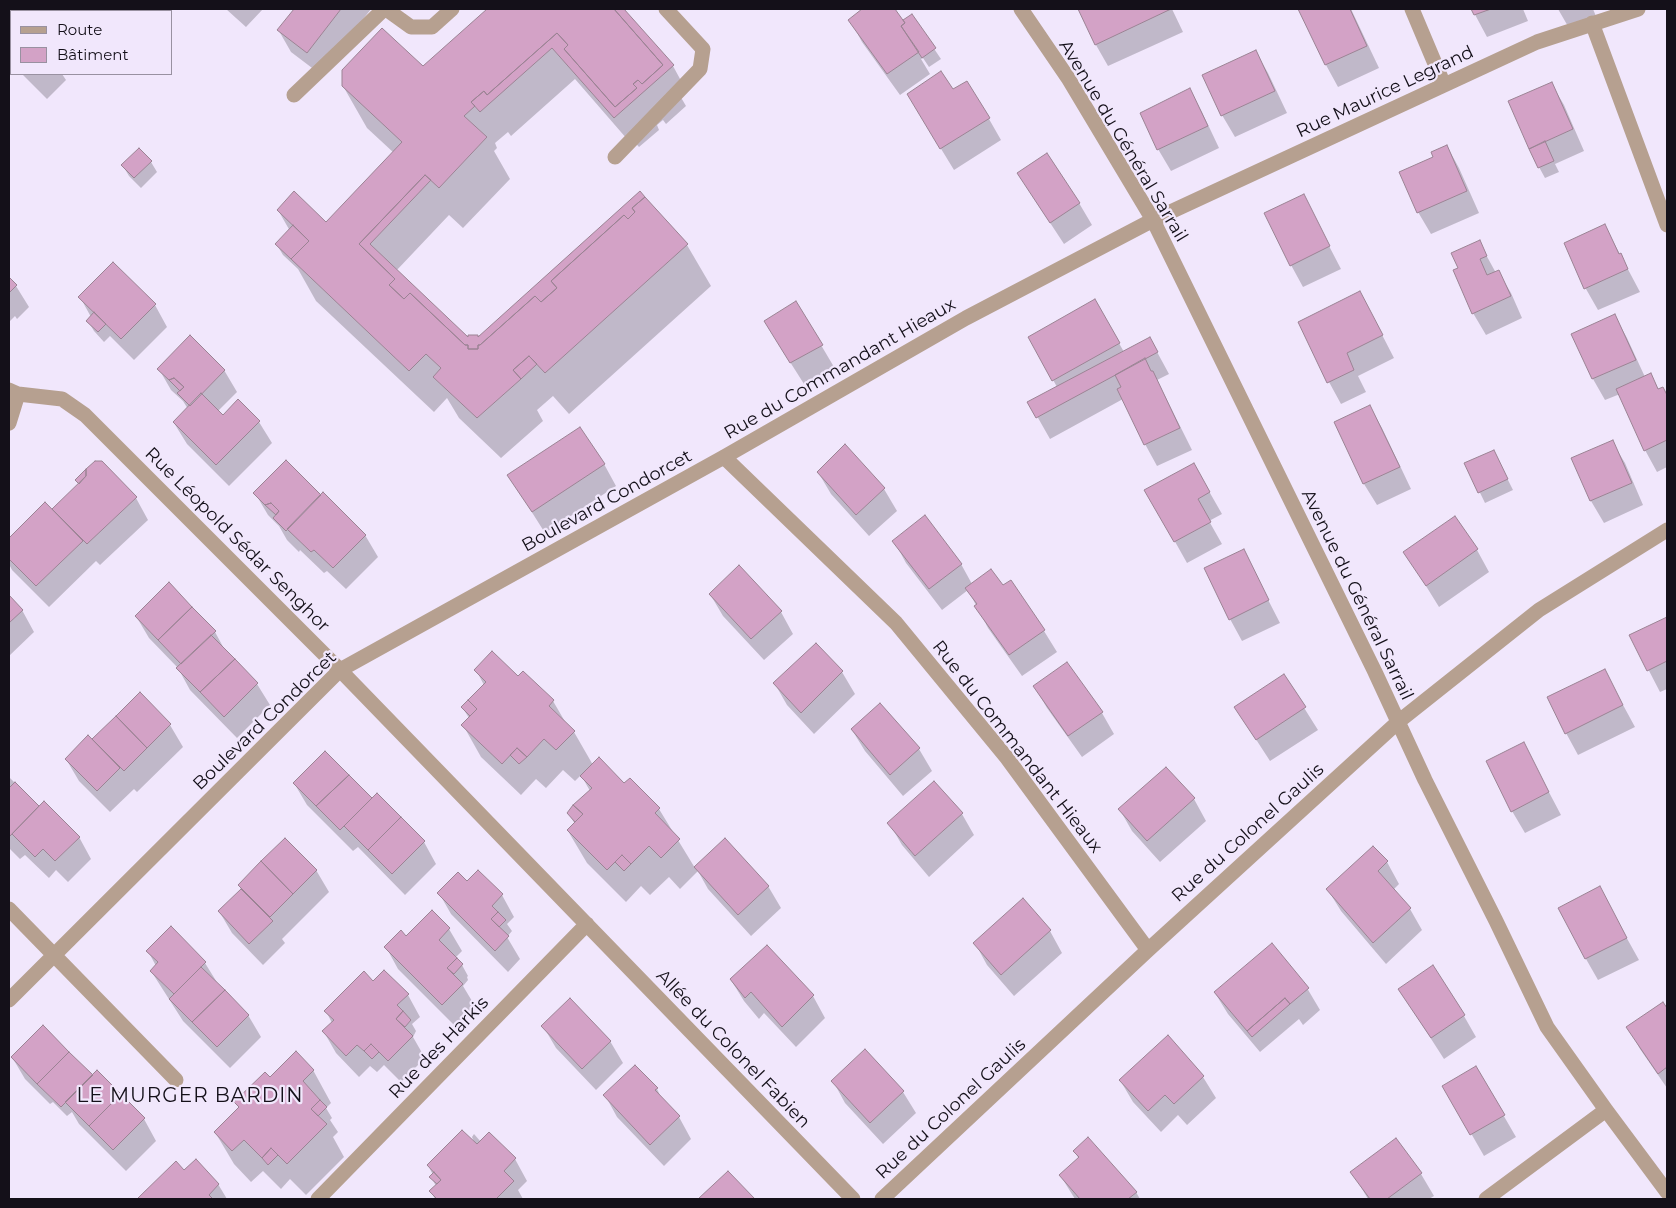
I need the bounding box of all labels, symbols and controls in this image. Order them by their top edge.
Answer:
legend [10,10,172,75]
text: Route [57,20,102,39]
street label: Avenue du Général Sarrail [1054,36,1192,246]
street label: Rue Maurice Legrand [1293,41,1477,143]
text: Bâtiment [57,45,129,64]
street label: Rue du Commandant Hieaux [720,294,960,444]
street label: Rue Léopold Sédar Senghor [140,443,334,637]
street label: Boulevard Condorcet [518,445,696,557]
street label: Avenue du Général Sarrail [1297,486,1417,704]
street label: Rue du Commandant Hieaux [927,636,1107,858]
street label: Boulevard Condorcet [189,647,341,795]
street label: Rue du Colonel Gaulis [1168,759,1328,907]
street label: Allée du Colonel Fabien [652,965,814,1133]
street label: Rue des Harkis [385,992,493,1104]
street label: Rue du Colonel Gaulis [872,1034,1030,1184]
district label: LE MURGER BARDIN [75,1084,305,1108]

